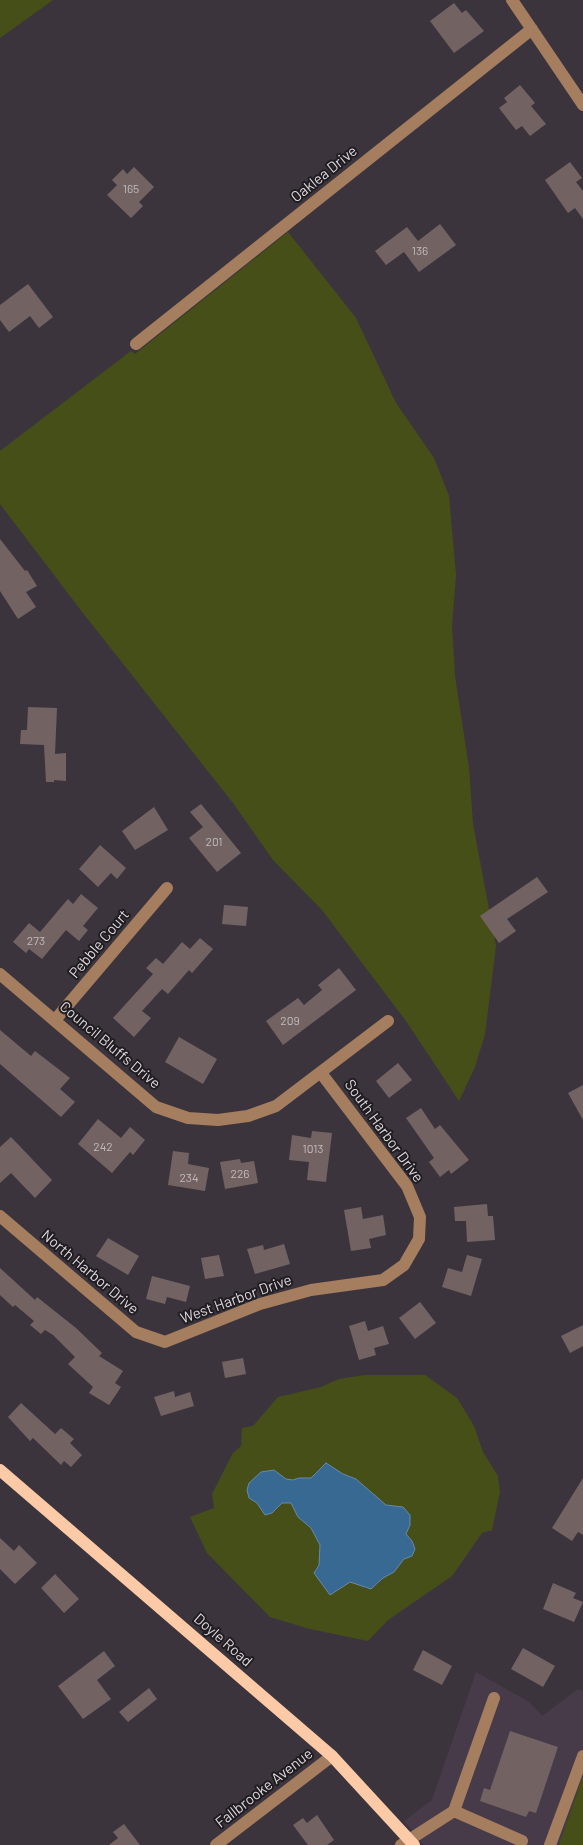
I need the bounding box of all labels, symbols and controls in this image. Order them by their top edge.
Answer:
street label: Oaklea Drive [287,142,361,206]
house number: 165 [123,182,139,196]
house number: 136 [412,244,428,258]
house number: 201 [205,835,223,849]
street label: Pebble Court [65,906,133,982]
house number: 273 [27,934,45,948]
street label: Council Bluffs Drive [56,998,164,1092]
house number: 209 [280,1014,300,1028]
street label: South Harbor Drive [341,1076,427,1186]
house number: 242 [93,1140,113,1154]
house number: 1013 [302,1142,324,1156]
house number: 226 [230,1167,250,1181]
house number: 234 [179,1171,199,1185]
street label: North Harbor Drive [38,1226,142,1318]
street label: West Harbor Drive [178,1271,294,1327]
street label: Doyle Road [190,1610,256,1670]
street label: Fallbrooke Avenue [212,1744,316,1832]

